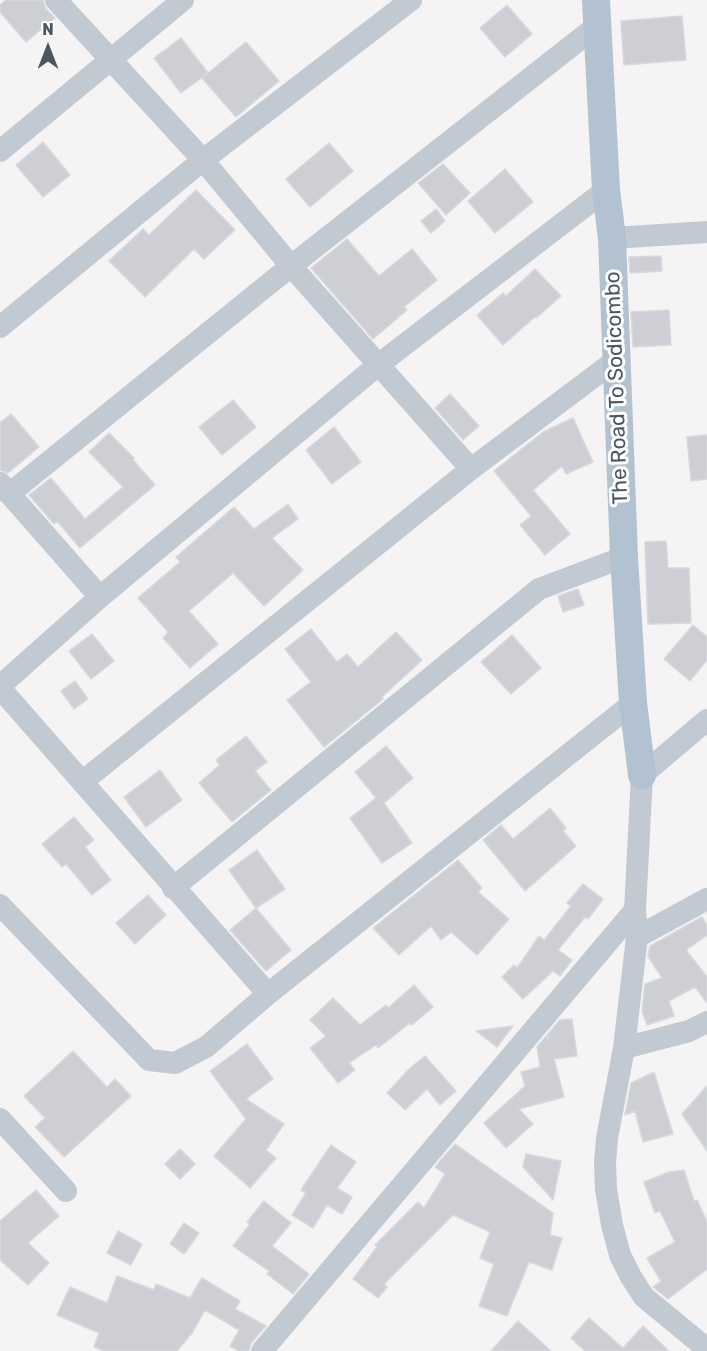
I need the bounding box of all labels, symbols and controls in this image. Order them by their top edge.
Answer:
north arrow [18,18,78,78]
text: N [42,20,54,39]
street label: The Road To Sodicombo [600,271,634,505]

